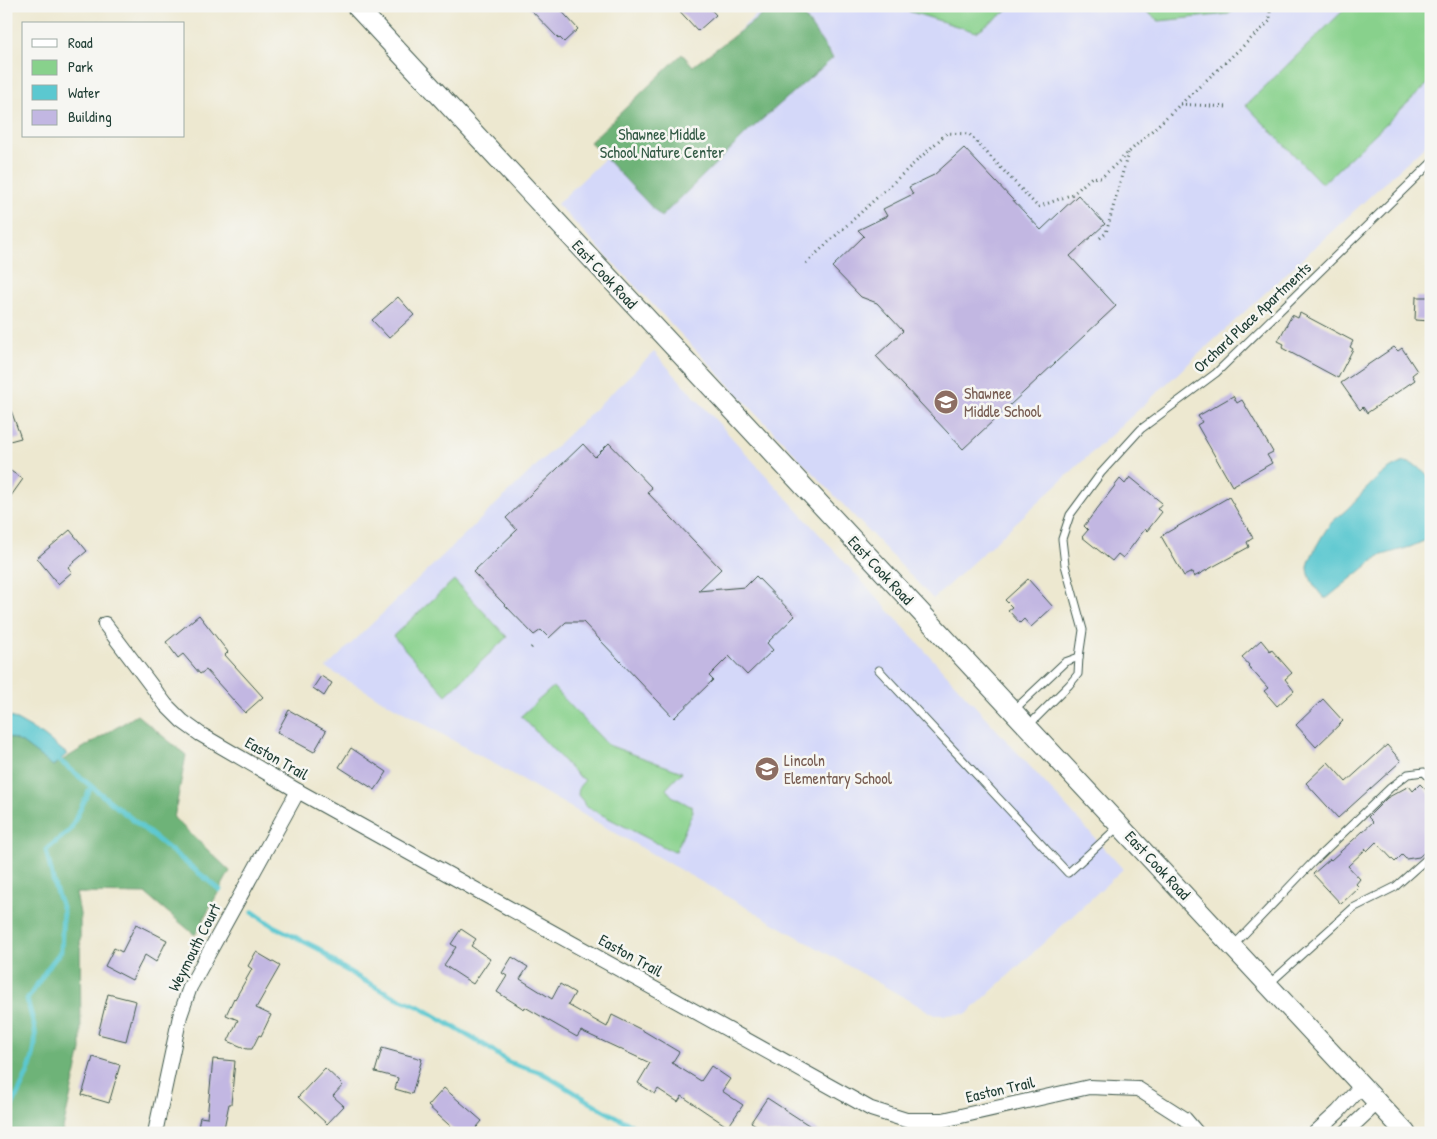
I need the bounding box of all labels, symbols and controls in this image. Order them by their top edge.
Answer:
legend [22,22,185,138]
text: Road [68,32,93,53]
text: Park [68,56,93,77]
text: Water [68,82,100,103]
text: Building [68,106,112,127]
park label: Shawnee Middle School Nature Center [600,123,724,163]
street label: East Cook Road [567,235,643,313]
street label: Orchard Place Apartments [1188,257,1316,377]
place label: Shawnee Middle School [964,382,1042,422]
school or university icon: Shawnee Middle School [933,389,959,415]
street label: East Cook Road [843,531,919,609]
street label: Easton Trail [241,731,314,785]
place label: Lincoln Elementary School [784,749,893,789]
school or university icon: Lincoln Elementary School [754,756,780,782]
street label: East Cook Road [1120,826,1196,904]
street label: Weymouth Court [162,899,226,995]
street label: Easton Trail [595,928,668,982]
street label: Easton Trail [963,1070,1037,1108]

